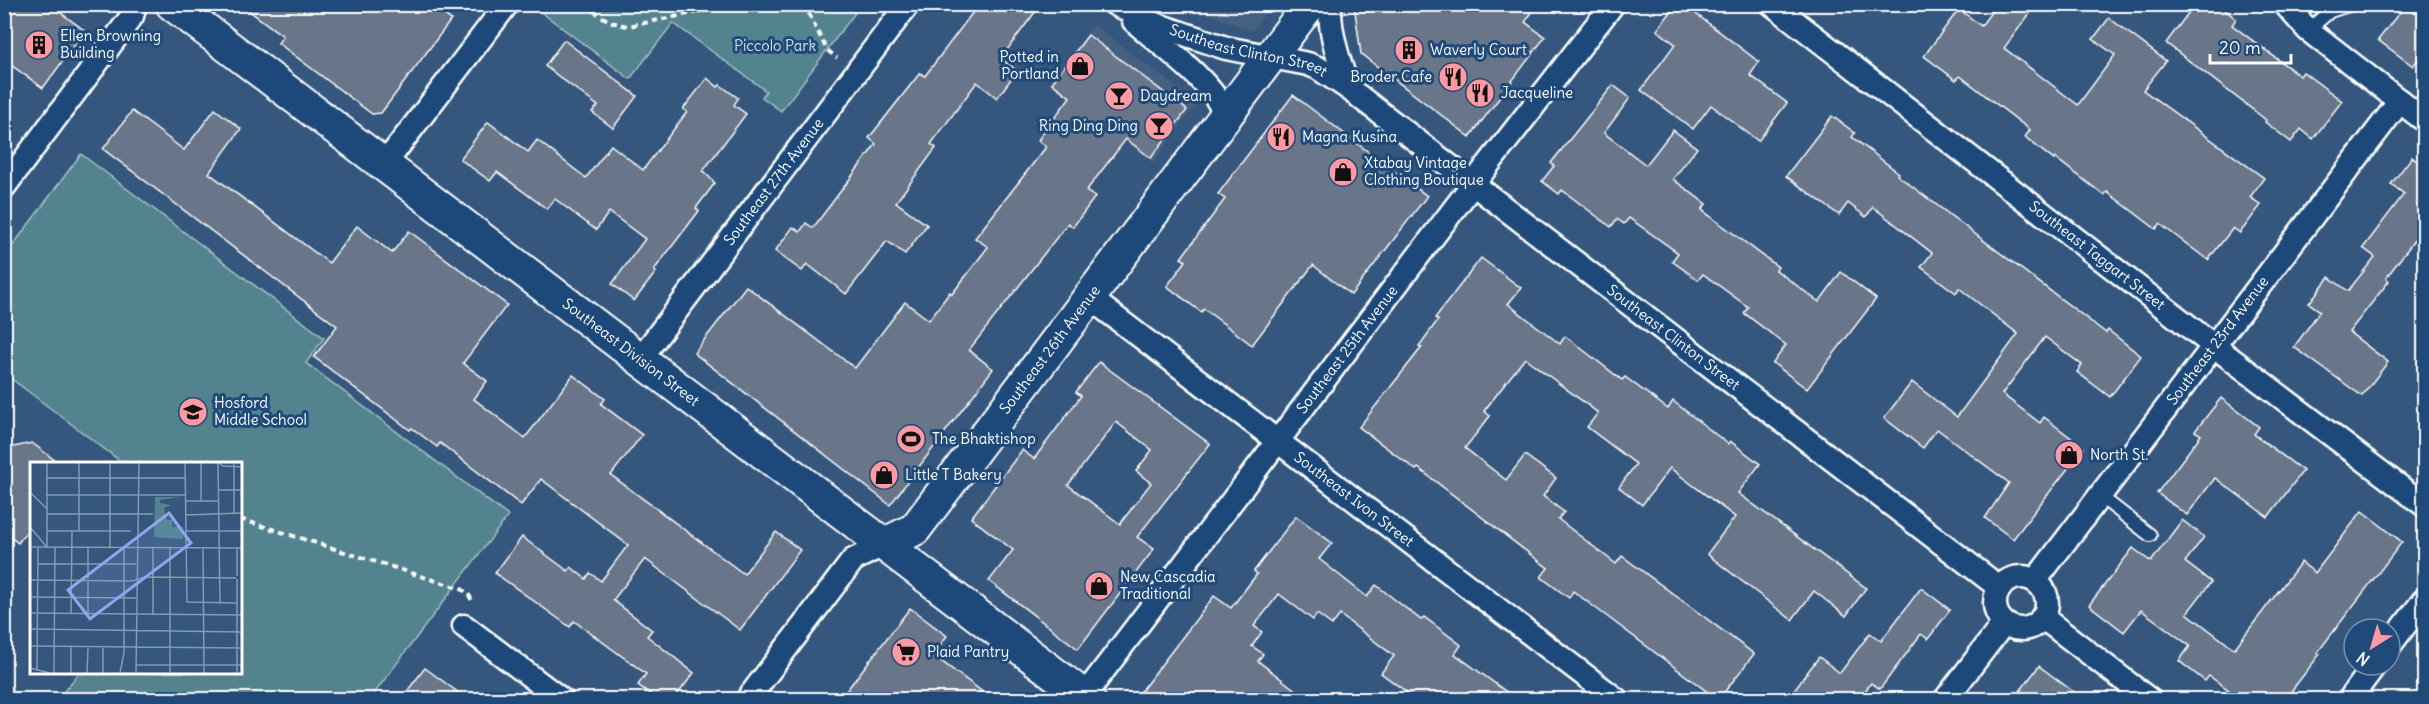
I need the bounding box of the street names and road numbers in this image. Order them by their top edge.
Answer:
street label: Southeast Clinton Street [1167,20,1331,81]
street label: Southeast 27th Avenue [719,114,828,249]
street label: Southeast Taggart Street [2026,197,2169,314]
street label: Southeast 23rd Avenue [2162,272,2272,408]
street label: Southeast Clinton Street [1603,280,1744,394]
street label: Southeast 26th Avenue [995,281,1104,417]
street label: Southeast 25th Avenue [1292,282,1401,417]
street label: Southeast Division Street [559,294,703,410]
street label: Southeast Ivon Street [1291,447,1418,551]

